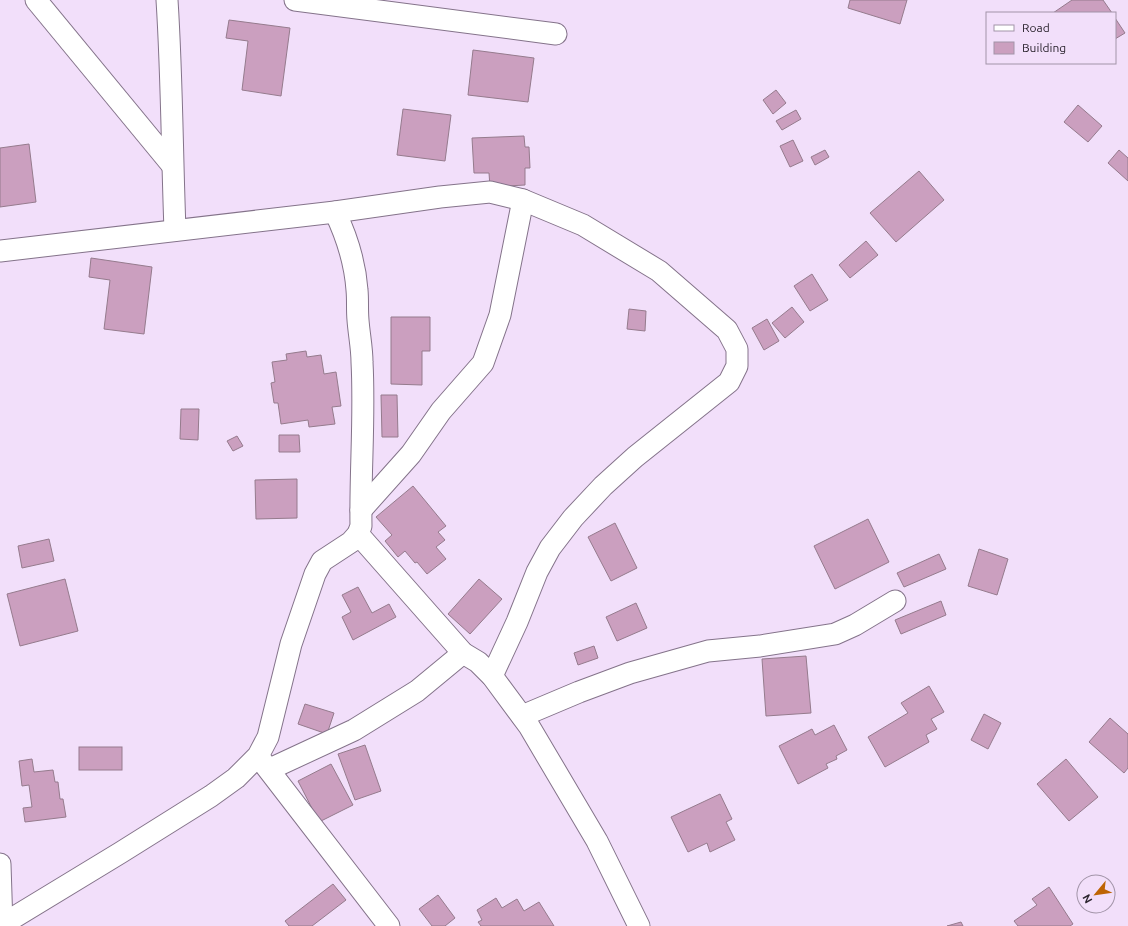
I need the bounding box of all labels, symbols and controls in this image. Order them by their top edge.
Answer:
legend [986,12,1116,64]
text: Road [1022,21,1050,34]
text: Building [1022,41,1066,54]
north arrow [1076,874,1116,914]
text: N [1080,892,1094,905]

